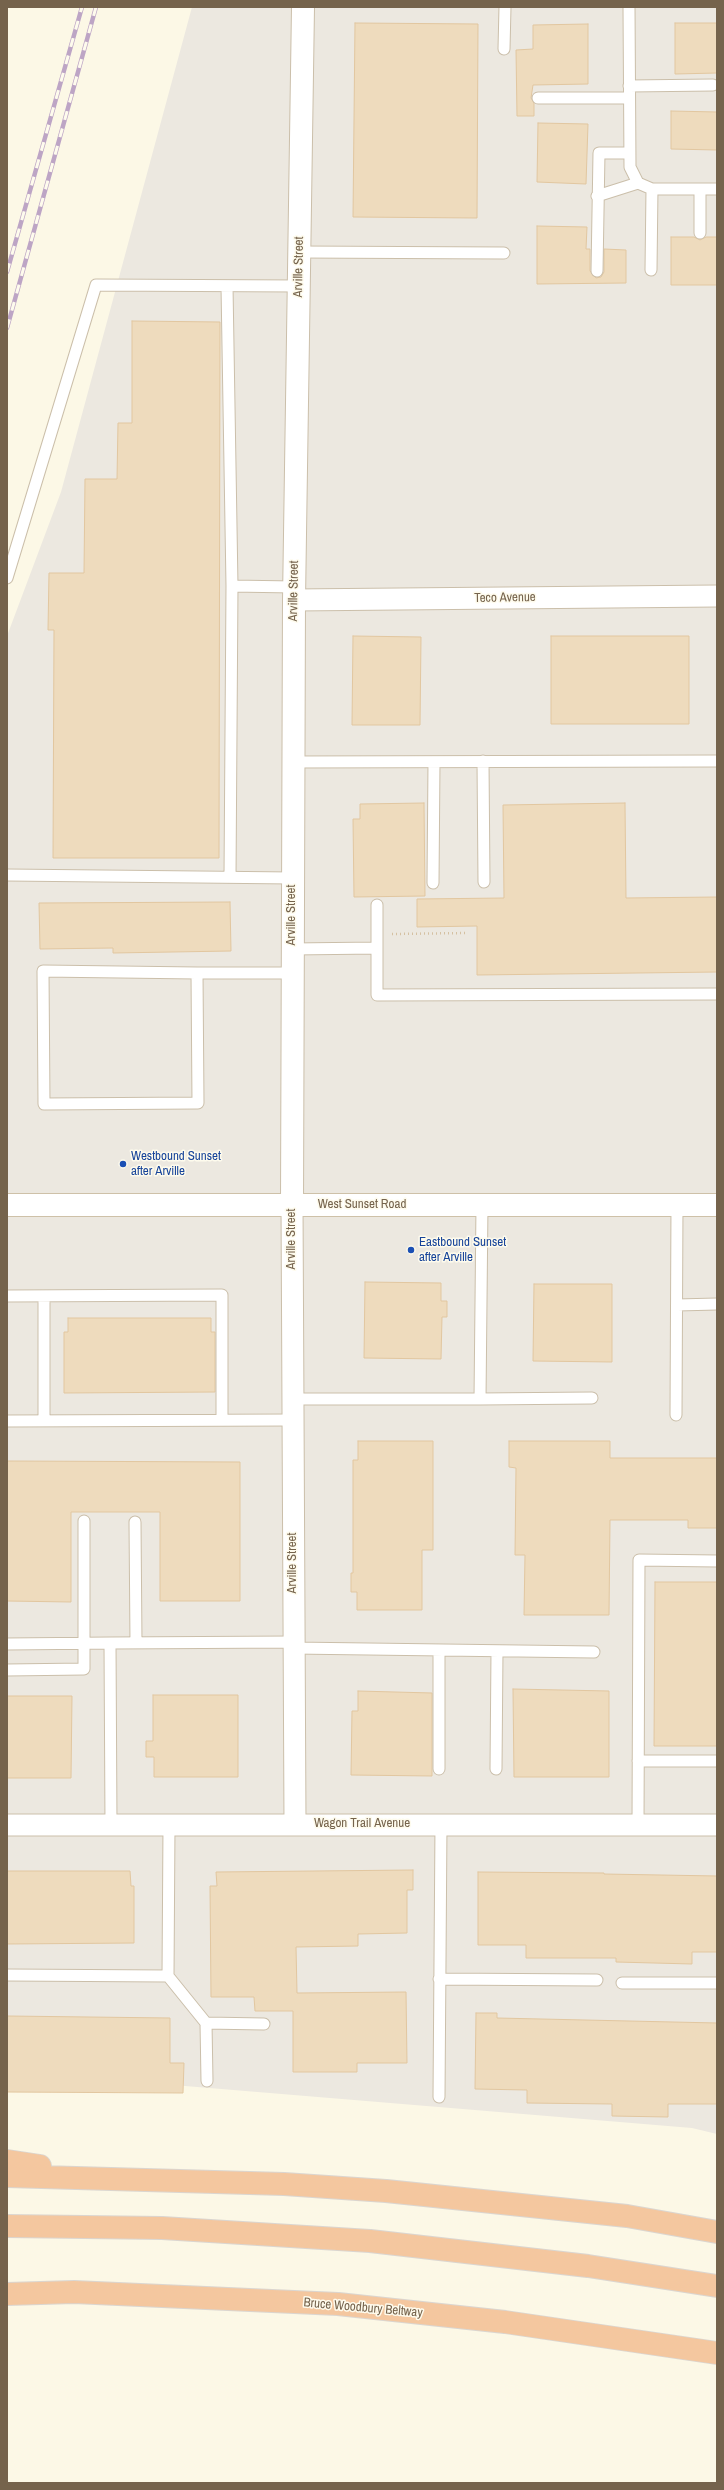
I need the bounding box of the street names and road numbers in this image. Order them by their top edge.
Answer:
street label: Arville Street [291,236,307,298]
street label: Arville Street [286,560,302,622]
street label: Teco Avenue [474,590,536,606]
street label: Arville Street [284,884,300,946]
street label: West Sunset Road [318,1197,406,1213]
street label: Arville Street [284,1208,300,1270]
street label: Arville Street [285,1532,301,1594]
street label: Wagon Trail Avenue [314,1816,410,1832]
street label: Bruce Woodbury Beltway [303,2295,423,2321]

